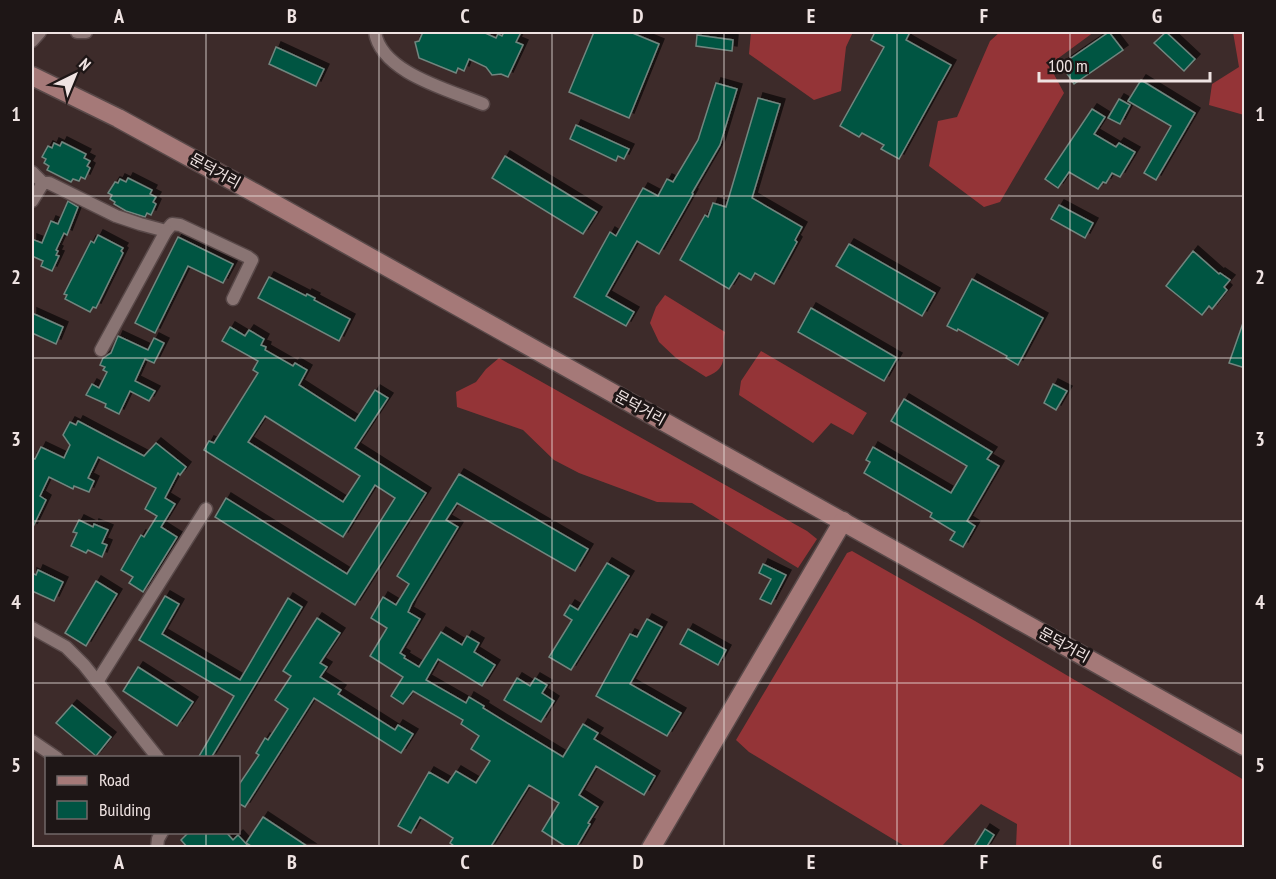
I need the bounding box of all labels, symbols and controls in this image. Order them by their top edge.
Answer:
text: A [113,3,125,29]
text: B [287,3,297,29]
text: C [460,3,470,29]
text: D [633,3,644,29]
text: E [807,3,815,29]
text: F [980,3,988,29]
text: G [1152,3,1162,29]
north arrow [45,45,105,105]
scale bar [1039,45,1210,83]
text: N [75,54,95,74]
text: 100 m [1048,54,1088,77]
text: 1 [11,101,21,127]
text: 1 [1255,101,1265,127]
street label: 문덕거리 [186,149,244,192]
text: 2 [11,264,21,290]
text: 2 [1255,264,1265,290]
street label: 문덕거리 [611,386,669,429]
text: 3 [11,426,21,452]
text: 3 [1255,426,1265,452]
text: 4 [11,589,21,615]
text: 4 [1255,589,1265,615]
street label: 문덕거리 [1035,623,1093,666]
text: 5 [11,752,21,778]
text: 5 [1255,752,1265,778]
legend [45,756,240,834]
text: Road [99,768,130,791]
text: Building [99,798,151,821]
text: A [113,849,125,875]
text: B [287,849,297,875]
text: C [460,849,470,875]
text: D [633,849,644,875]
text: E [807,849,815,875]
text: F [980,849,988,875]
text: G [1152,849,1162,875]

